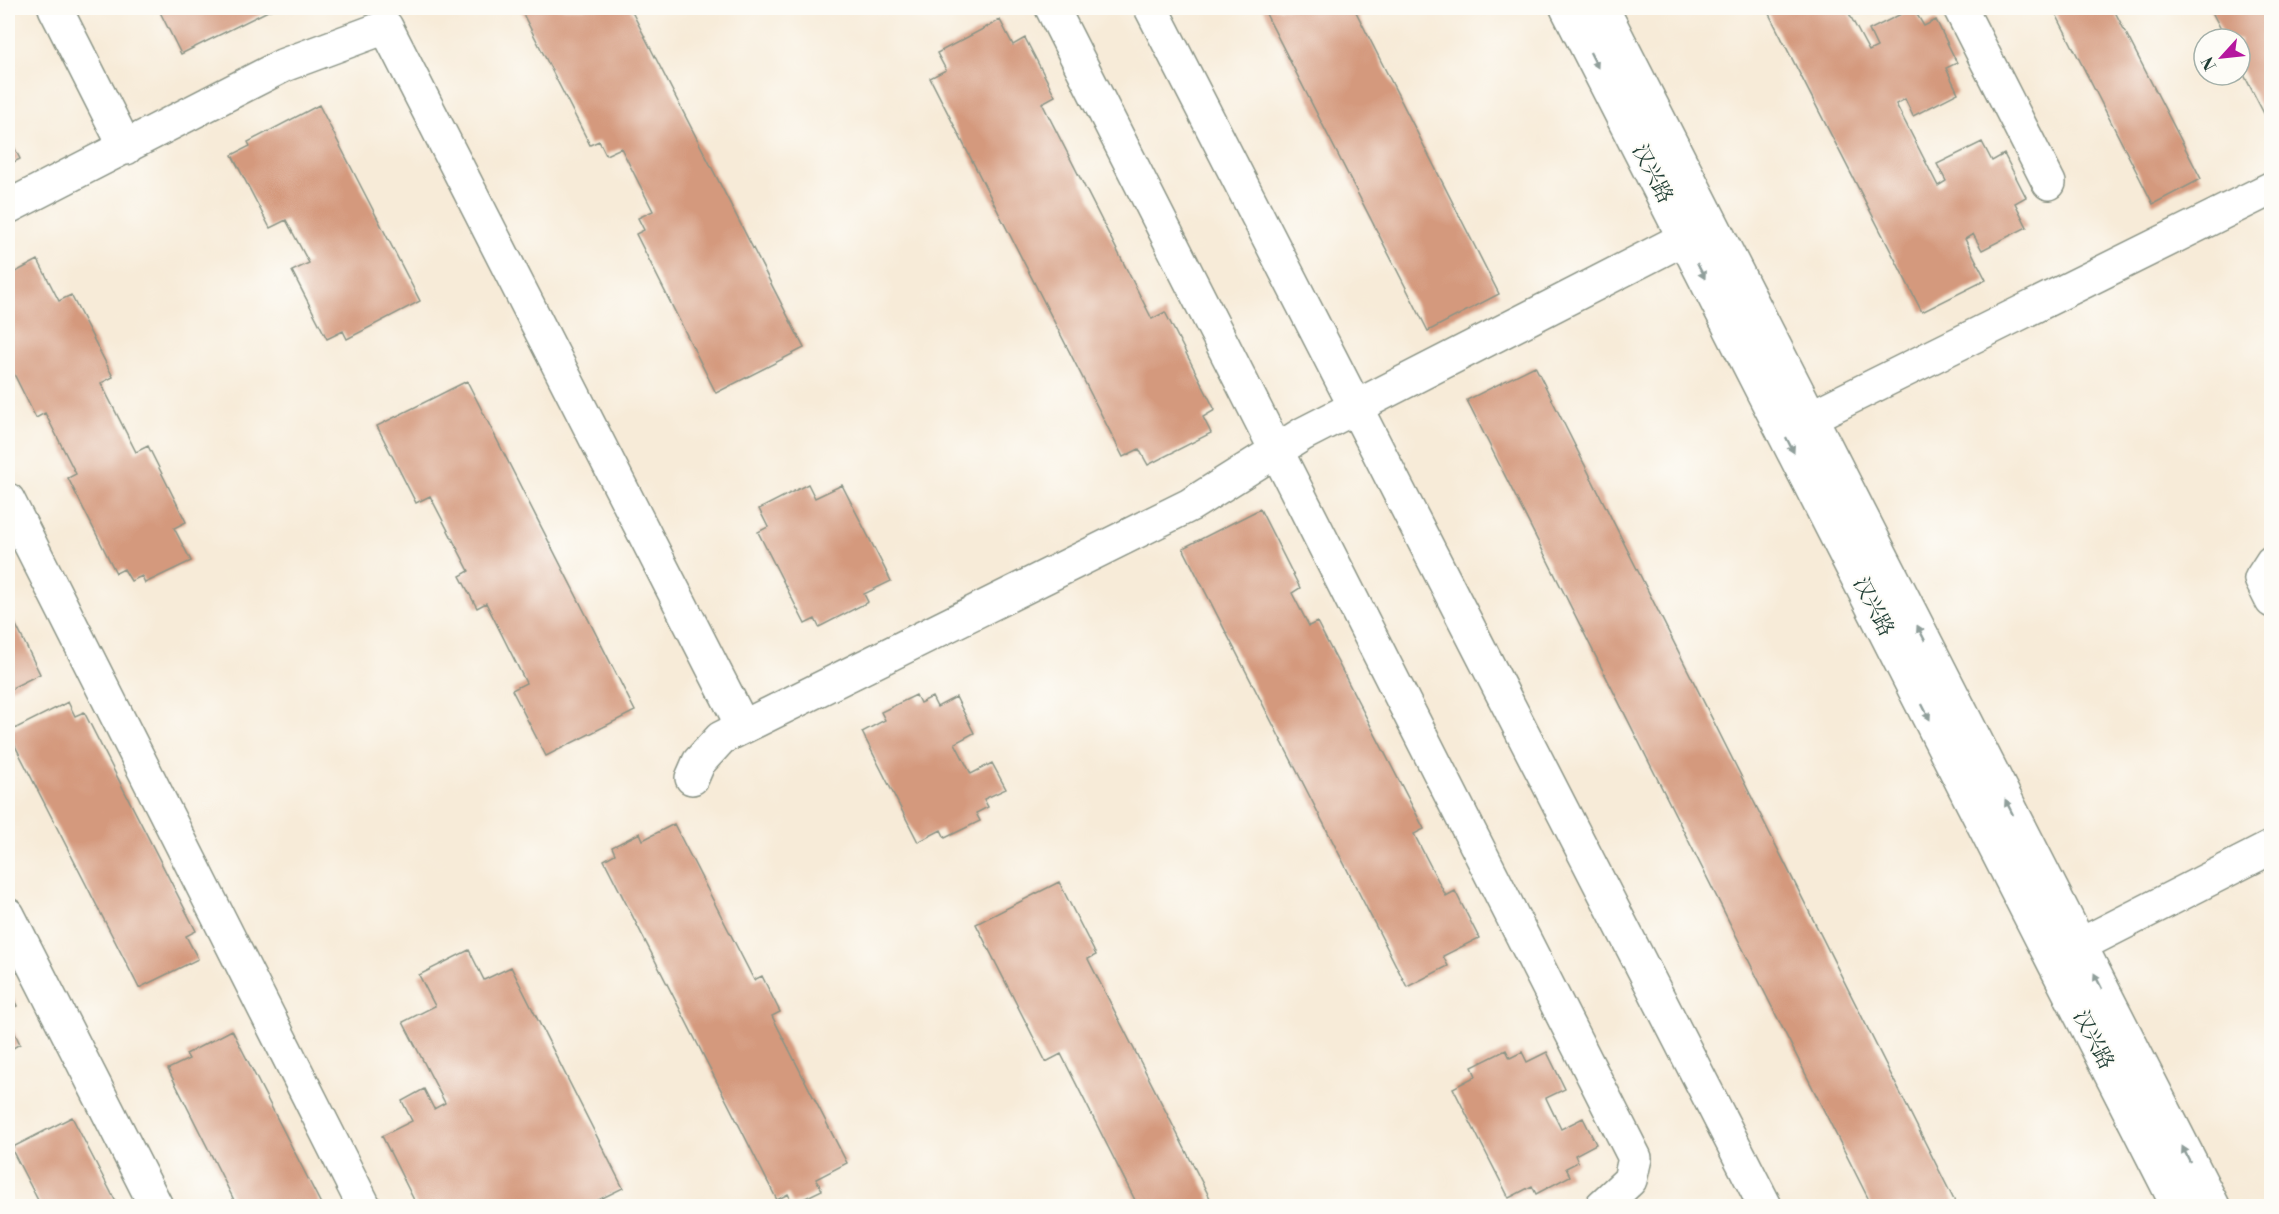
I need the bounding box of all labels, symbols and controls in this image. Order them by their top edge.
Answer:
north arrow [2192,27,2252,87]
one-way arrow [1589,51,1599,68]
text: N [2198,53,2221,74]
street label: 汉兴路 [1626,140,1678,208]
one-way arrow [1697,262,1706,279]
one-way arrow [1785,436,1795,453]
street label: 汉兴路 [1847,573,1899,641]
one-way arrow [1916,624,1926,641]
one-way arrow [1921,703,1931,720]
one-way arrow [2005,798,2015,816]
one-way arrow [2093,972,2103,989]
street label: 汉兴路 [2067,1006,2119,1074]
one-way arrow [2182,1146,2191,1163]

